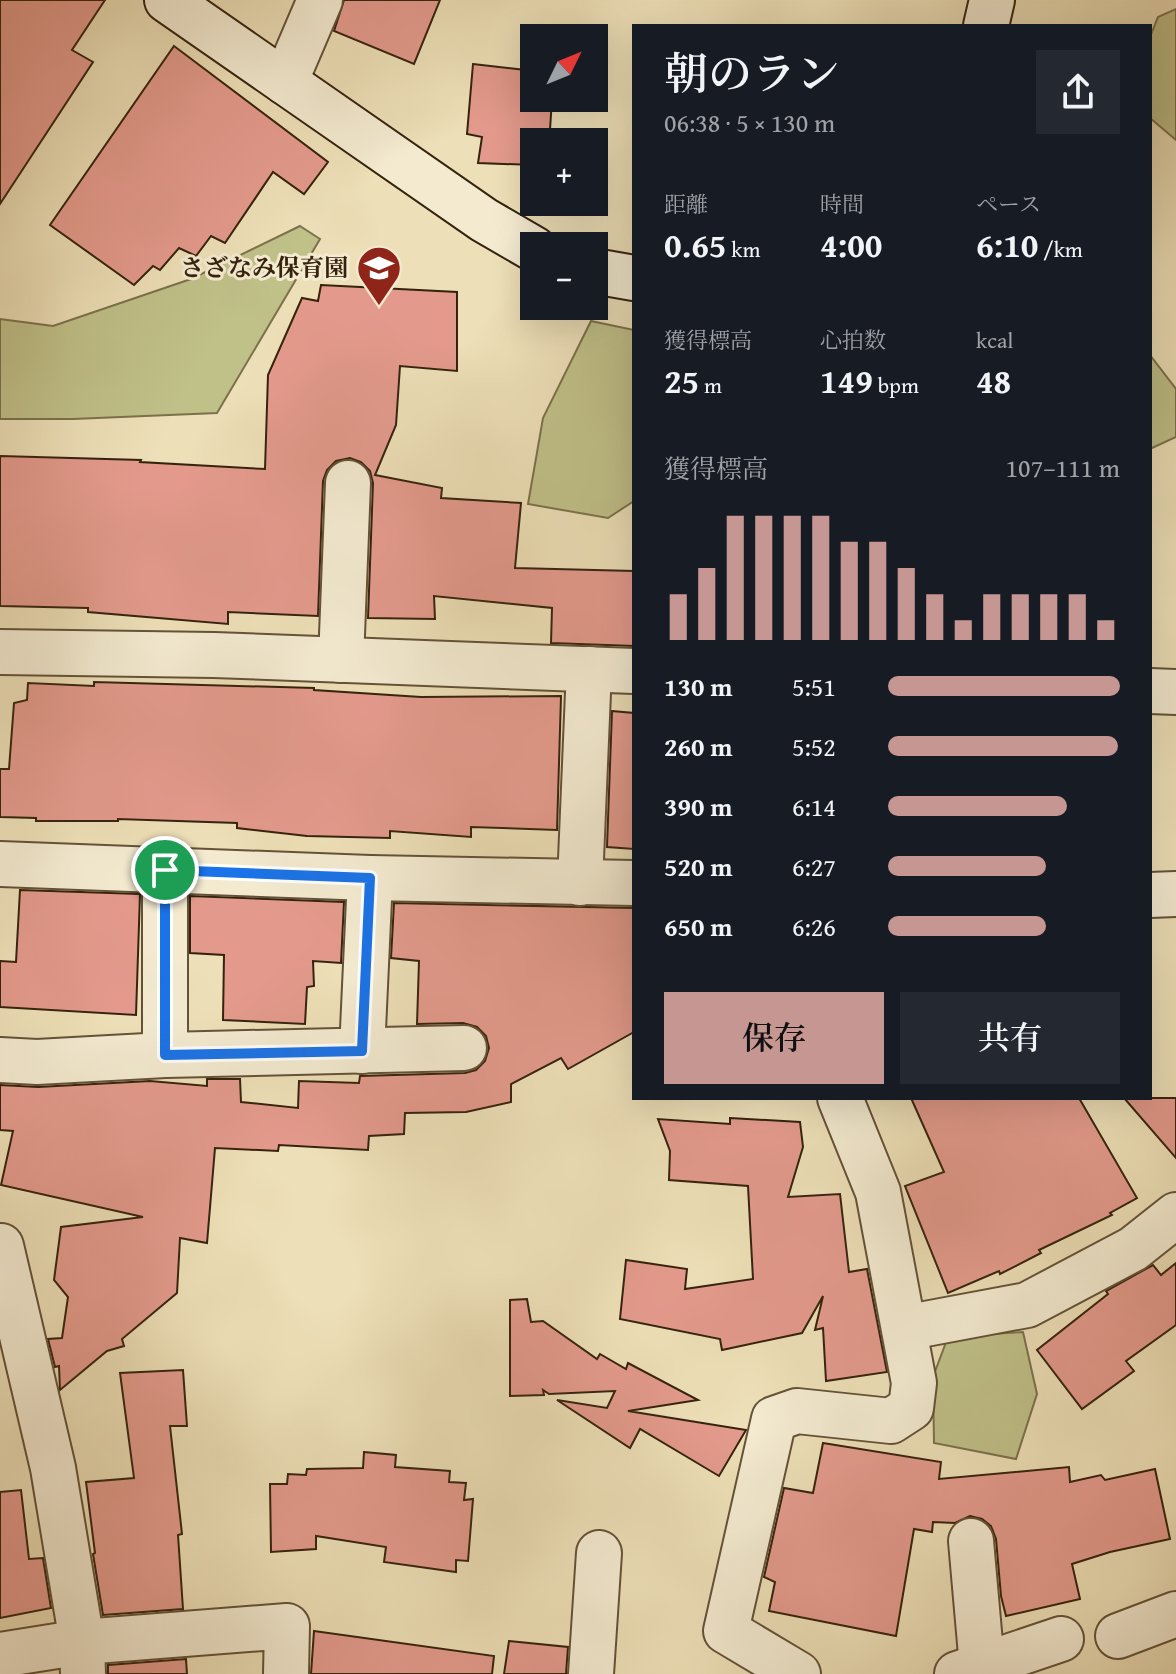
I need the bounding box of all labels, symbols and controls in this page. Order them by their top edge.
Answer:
north arrow [520,24,608,112]
map controls [520,24,608,320]
text: 朝のラン [664,41,840,105]
button: share [1036,50,1120,134]
text: 06:38 · 5 × 130 m [664,103,835,142]
button: + [520,128,608,216]
text: 距離 [664,188,708,220]
text: 時間 [820,188,864,220]
text: ペース [976,188,1041,220]
text: 0.65 [664,220,726,269]
text: 4:00 [820,220,882,269]
text: 6:10 [976,220,1038,269]
button: − [520,232,608,320]
text: km [726,233,760,265]
text: /km [1038,233,1083,265]
school or university icon: さざなみ保育園 [355,244,403,307]
place label: さざなみ保育園 [180,250,348,285]
text: 獲得標高 [664,324,752,356]
text: 心拍数 [820,324,886,356]
text: kcal [976,324,1014,356]
text: 25 [664,356,699,405]
text: 149 [820,356,873,405]
text: 48 [976,356,1011,405]
text: m [699,369,722,401]
text: bpm [873,369,919,401]
text: 107–111 m [1006,448,1120,487]
text: 獲得標高 [664,449,768,488]
text: 130 m [664,667,732,706]
text: 5:51 [792,667,836,706]
text: 260 m [664,727,732,766]
text: 5:52 [792,727,836,766]
text: 390 m [664,787,732,826]
text: 6:14 [792,787,836,826]
pin [131,836,199,904]
text: 520 m [664,847,732,886]
text: 6:27 [792,847,836,886]
icon: arrive [143,848,187,892]
text: 650 m [664,907,732,946]
text: 6:26 [792,907,836,946]
button: 保存 [664,992,884,1084]
button: 共有 [900,992,1120,1084]

